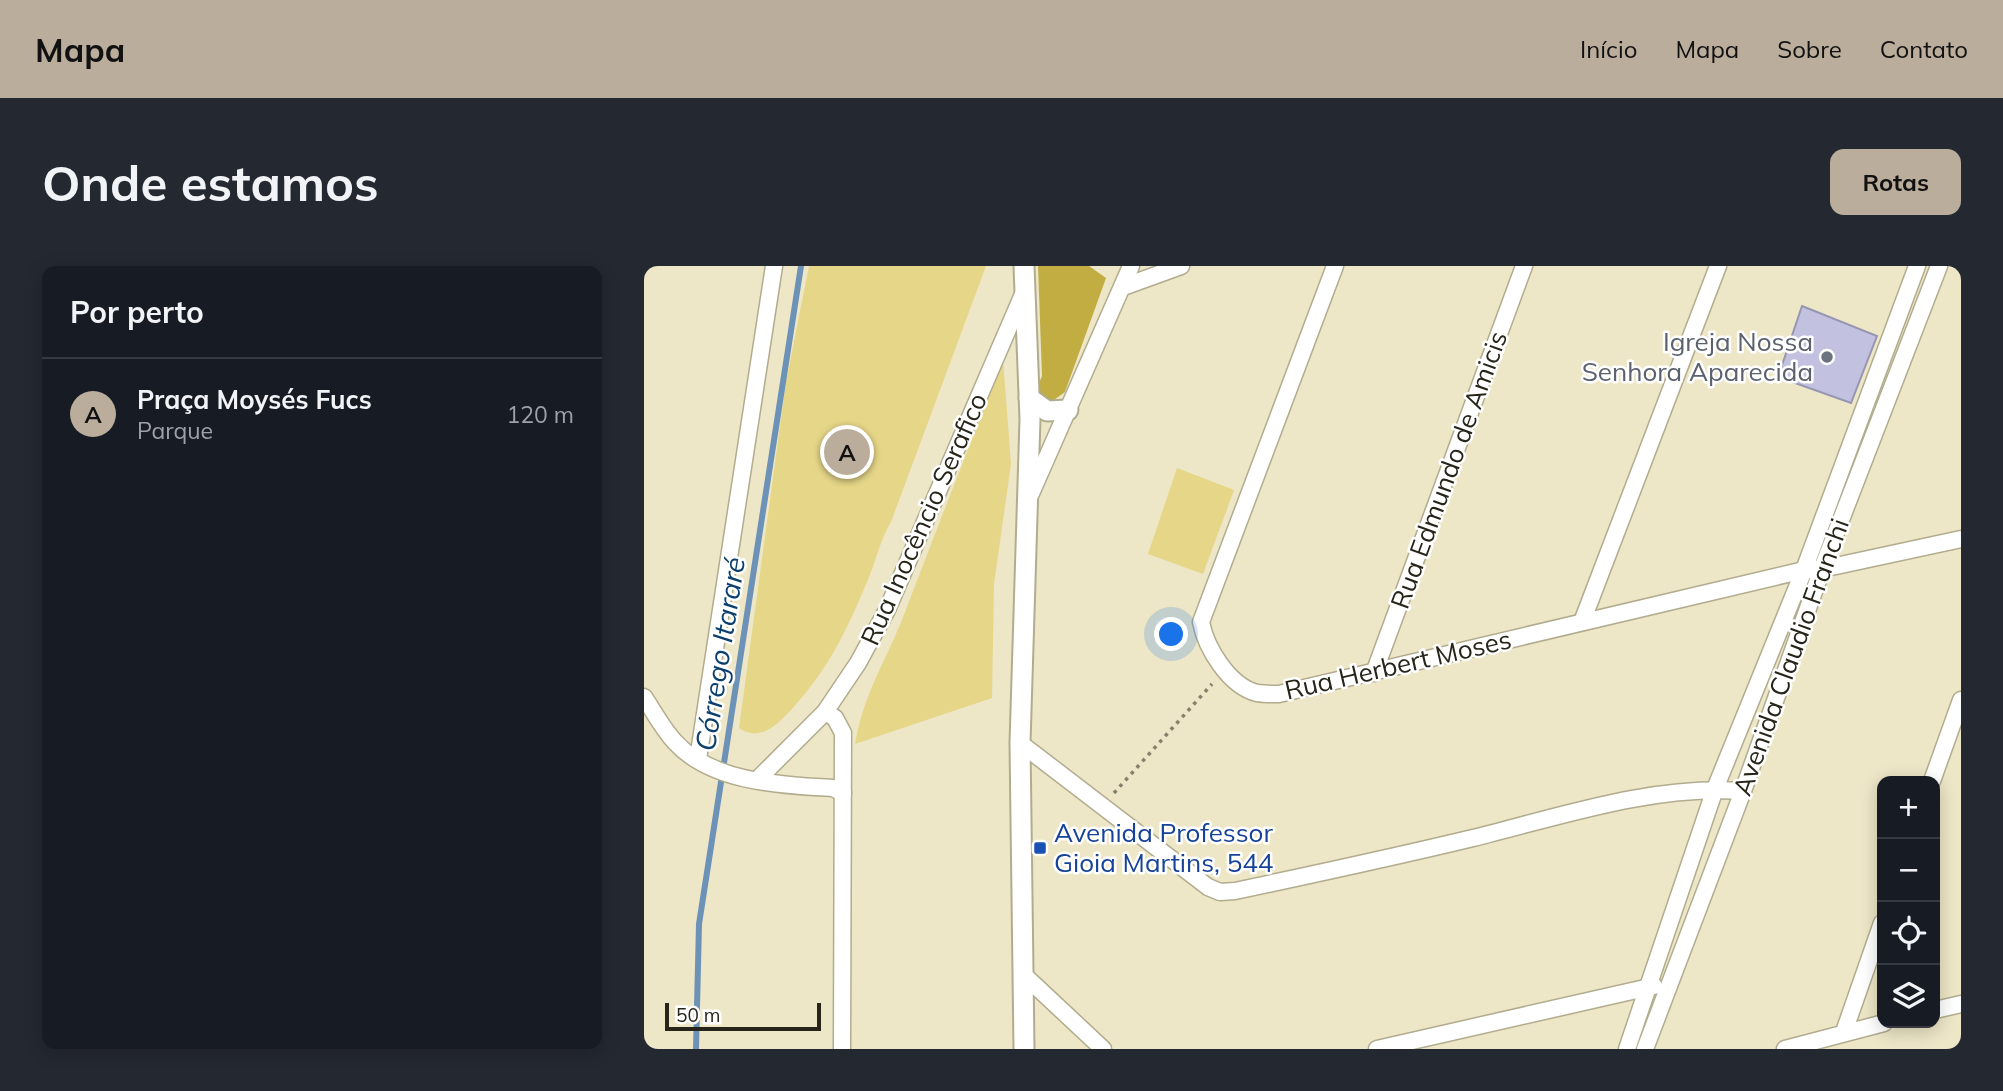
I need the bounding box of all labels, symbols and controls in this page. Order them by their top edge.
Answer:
text: Mapa [35,29,125,70]
text: Início [1580,34,1637,64]
text: Mapa [1675,34,1739,64]
text: Sobre [1777,34,1842,64]
text: Contato [1880,34,1968,64]
button: Rotas [1830,149,1961,215]
text: Onde estamos [42,152,378,213]
text: Por perto [70,293,204,331]
place label: Igreja Nossa Senhora Aparecida [1582,325,1813,388]
street label: Rua Edmundo de Amicis [1383,326,1514,613]
marker: Igreja Nossa Senhora Aparecida [1819,349,1835,365]
text: Praça Moysés Fucs [137,383,372,416]
street label: Rua Inocêncio Serafico [853,388,994,650]
text: A [84,400,102,429]
text: 120 m [506,400,574,429]
text: Parque [137,416,213,445]
pin: A [824,426,870,478]
street label: Avenida Claudio Franchi [1725,514,1856,800]
water label: Córrego Itararé [687,555,752,753]
your location [1154,617,1188,651]
street label: Rua Herbert Moses [1281,622,1514,707]
map controls [1877,776,1940,1028]
button: + [1877,776,1940,839]
place label: Avenida Professor Gioia Martins, 544 [1054,816,1273,879]
button: − [1877,839,1940,902]
marker: Avenida Professor Gioia Martins, 544 [1032,840,1048,856]
button: locate [1877,902,1940,965]
button: layers [1877,965,1940,1028]
scale bar [665,1000,821,1032]
text: 50 m [676,1003,720,1027]

